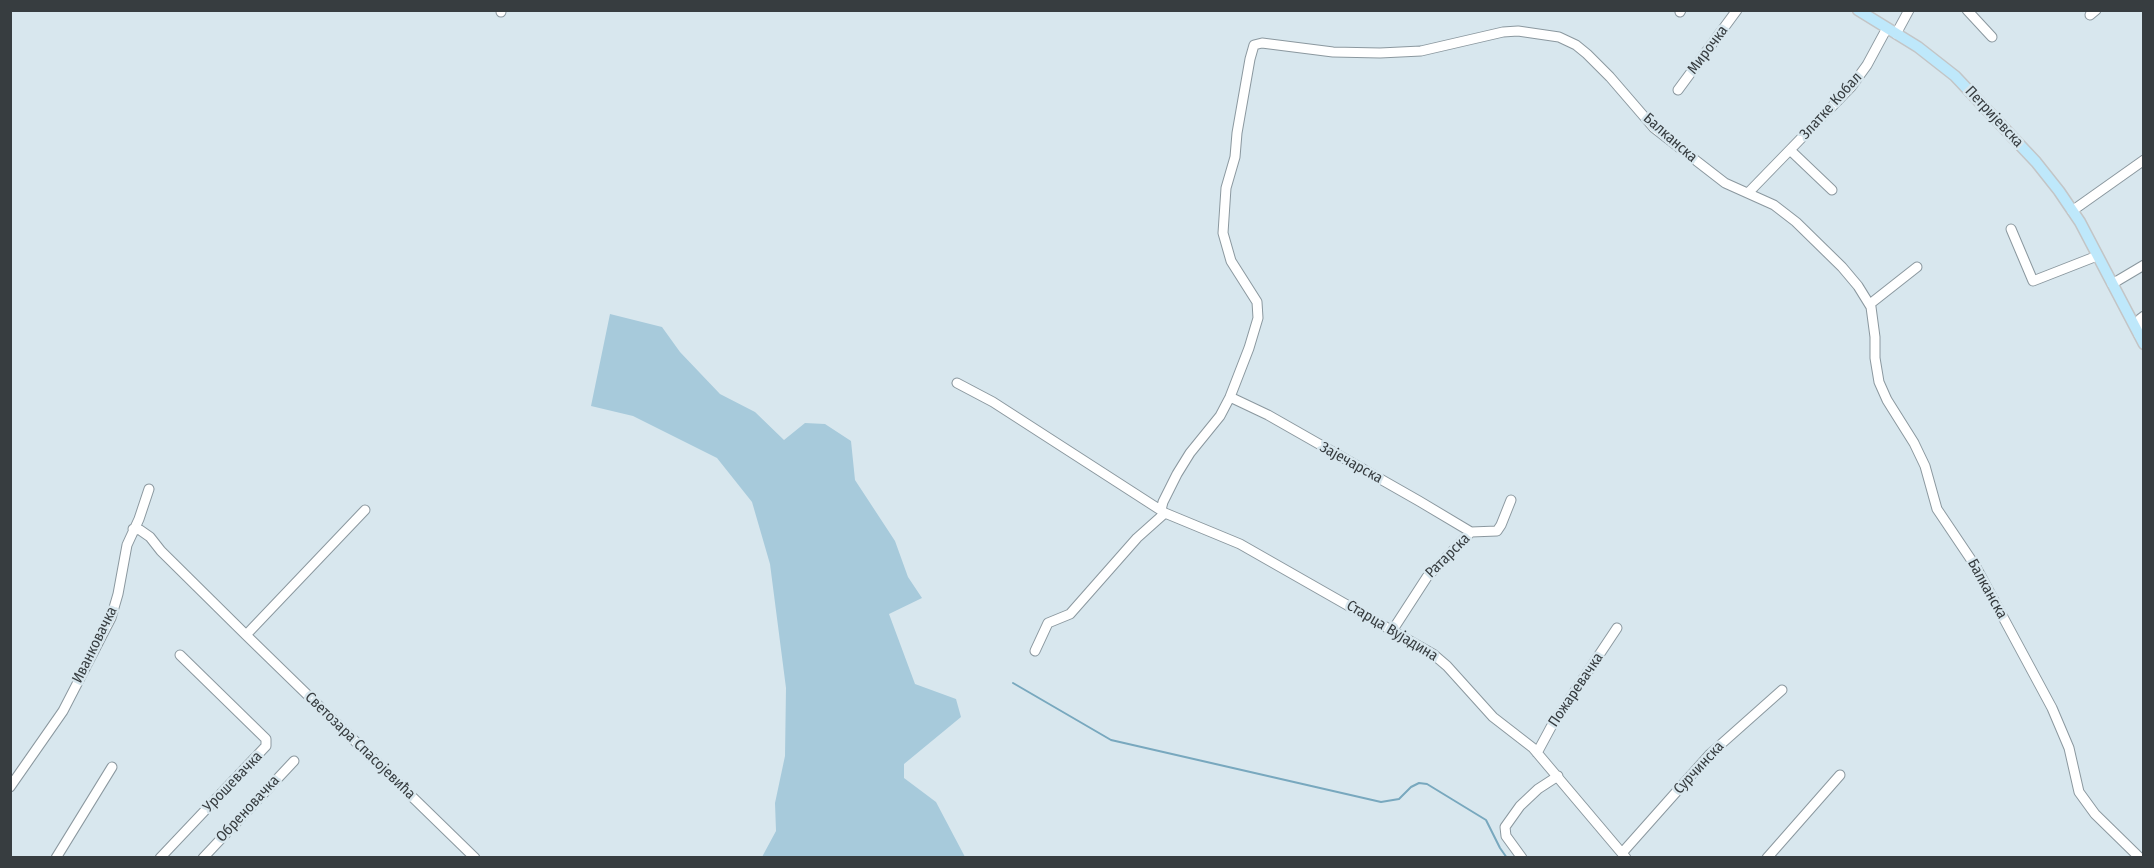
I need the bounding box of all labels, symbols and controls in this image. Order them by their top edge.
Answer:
street label: Мирочка [1684,22,1732,78]
street label: Златке Кобал [1796,69,1866,143]
street label: Петријевска [1961,83,2027,151]
street label: Балканска [1639,110,1701,166]
street label: Зајечарска [1317,438,1385,488]
street label: Ратарска [1422,530,1474,582]
street label: Балканска [1963,556,2011,622]
street label: Старца Вујадина [1343,597,1441,665]
street label: Иванковачка [69,604,121,686]
street label: Пожаревачка [1545,650,1607,730]
street label: Светозара Спасојевића [301,689,419,803]
street label: Сурчинска [1670,738,1728,798]
street label: Урошевачка [200,748,266,816]
street label: Обреновачка [213,772,283,846]

